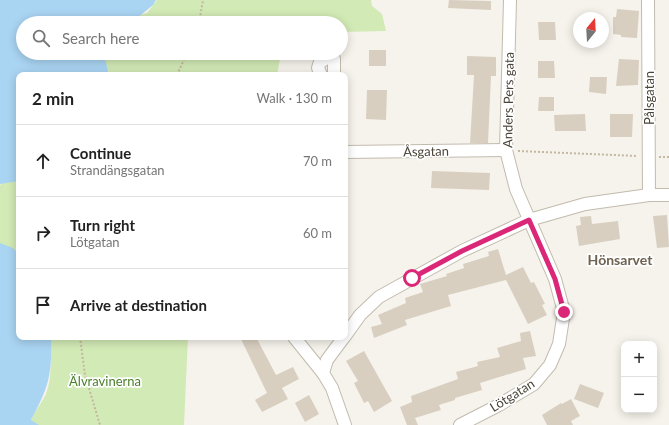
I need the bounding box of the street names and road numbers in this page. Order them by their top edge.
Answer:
street label: Anders Pers gata [499,52,517,148]
street label: Pålsgatan [641,71,657,125]
street label: Åsgatan [403,143,449,159]
street label: Lötgatan [487,375,537,415]

